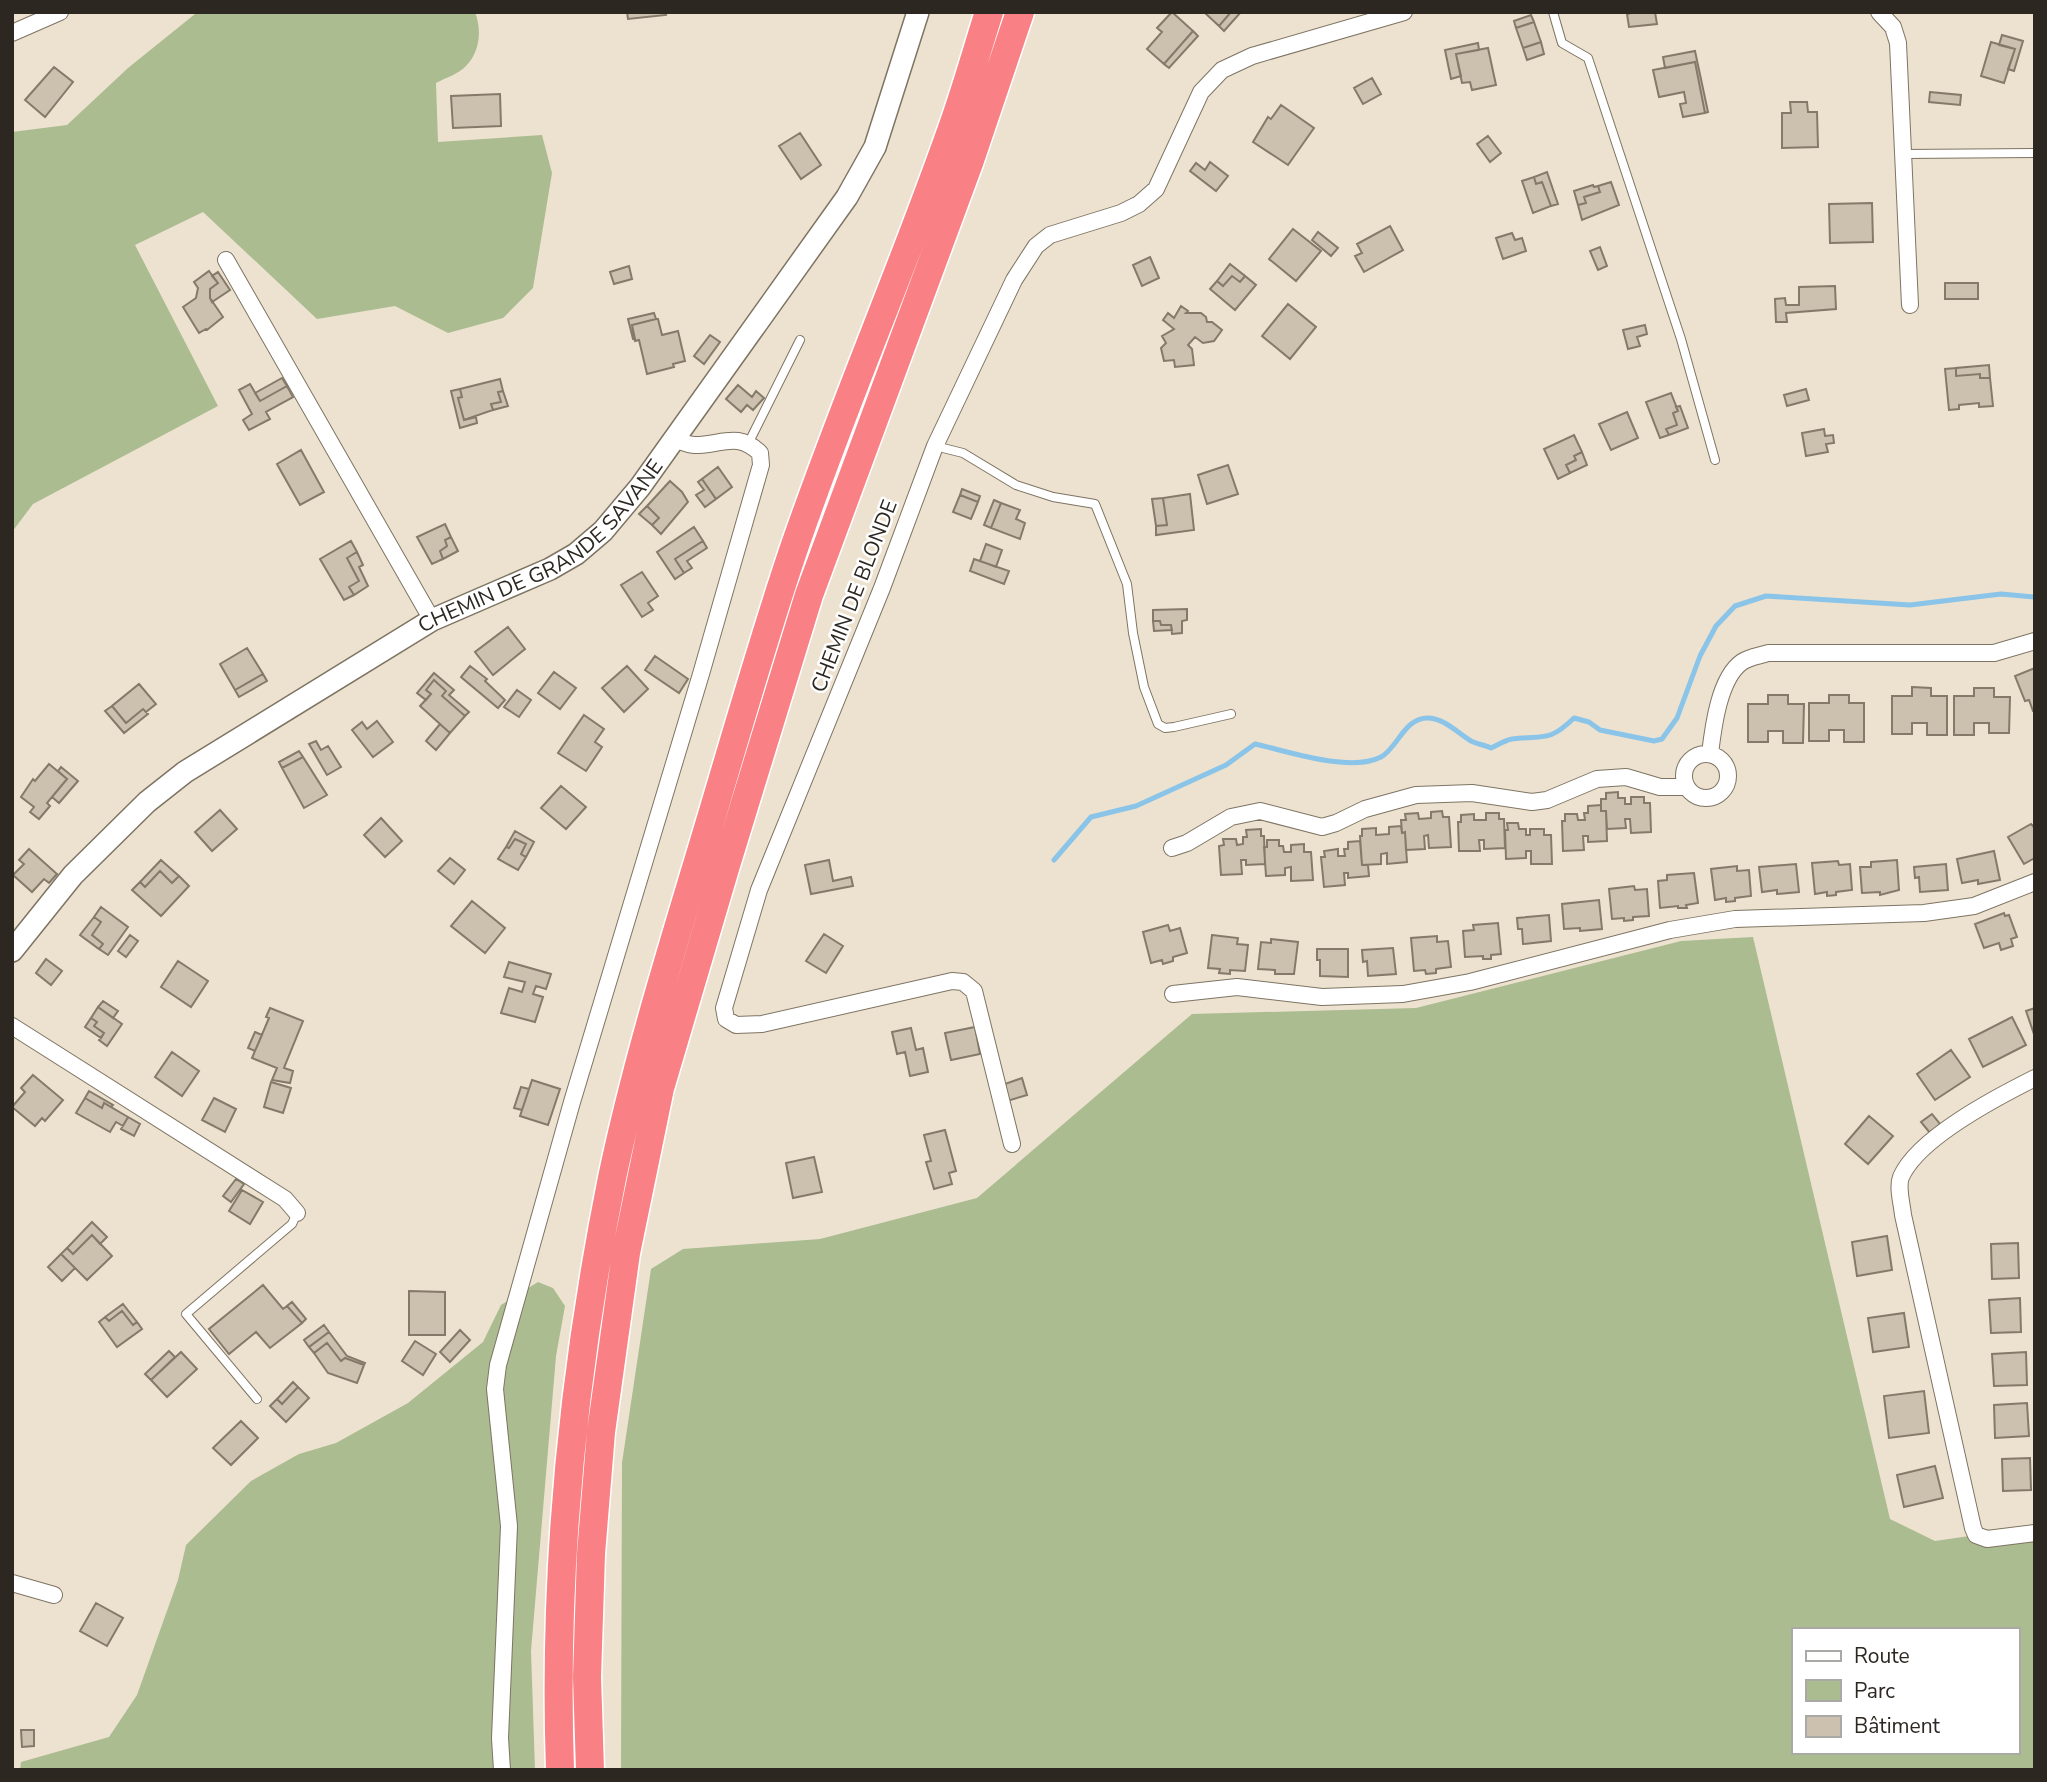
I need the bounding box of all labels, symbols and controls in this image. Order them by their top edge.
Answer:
street label: CHEMIN DE GRANDE SAVANE [413,454,669,639]
street label: CHEMIN DE BLONDE [804,496,904,696]
legend [1792,1628,2019,1754]
text: Route [1854,1642,1910,1670]
text: Parc [1854,1677,1895,1705]
text: Bâtiment [1854,1712,1941,1740]

